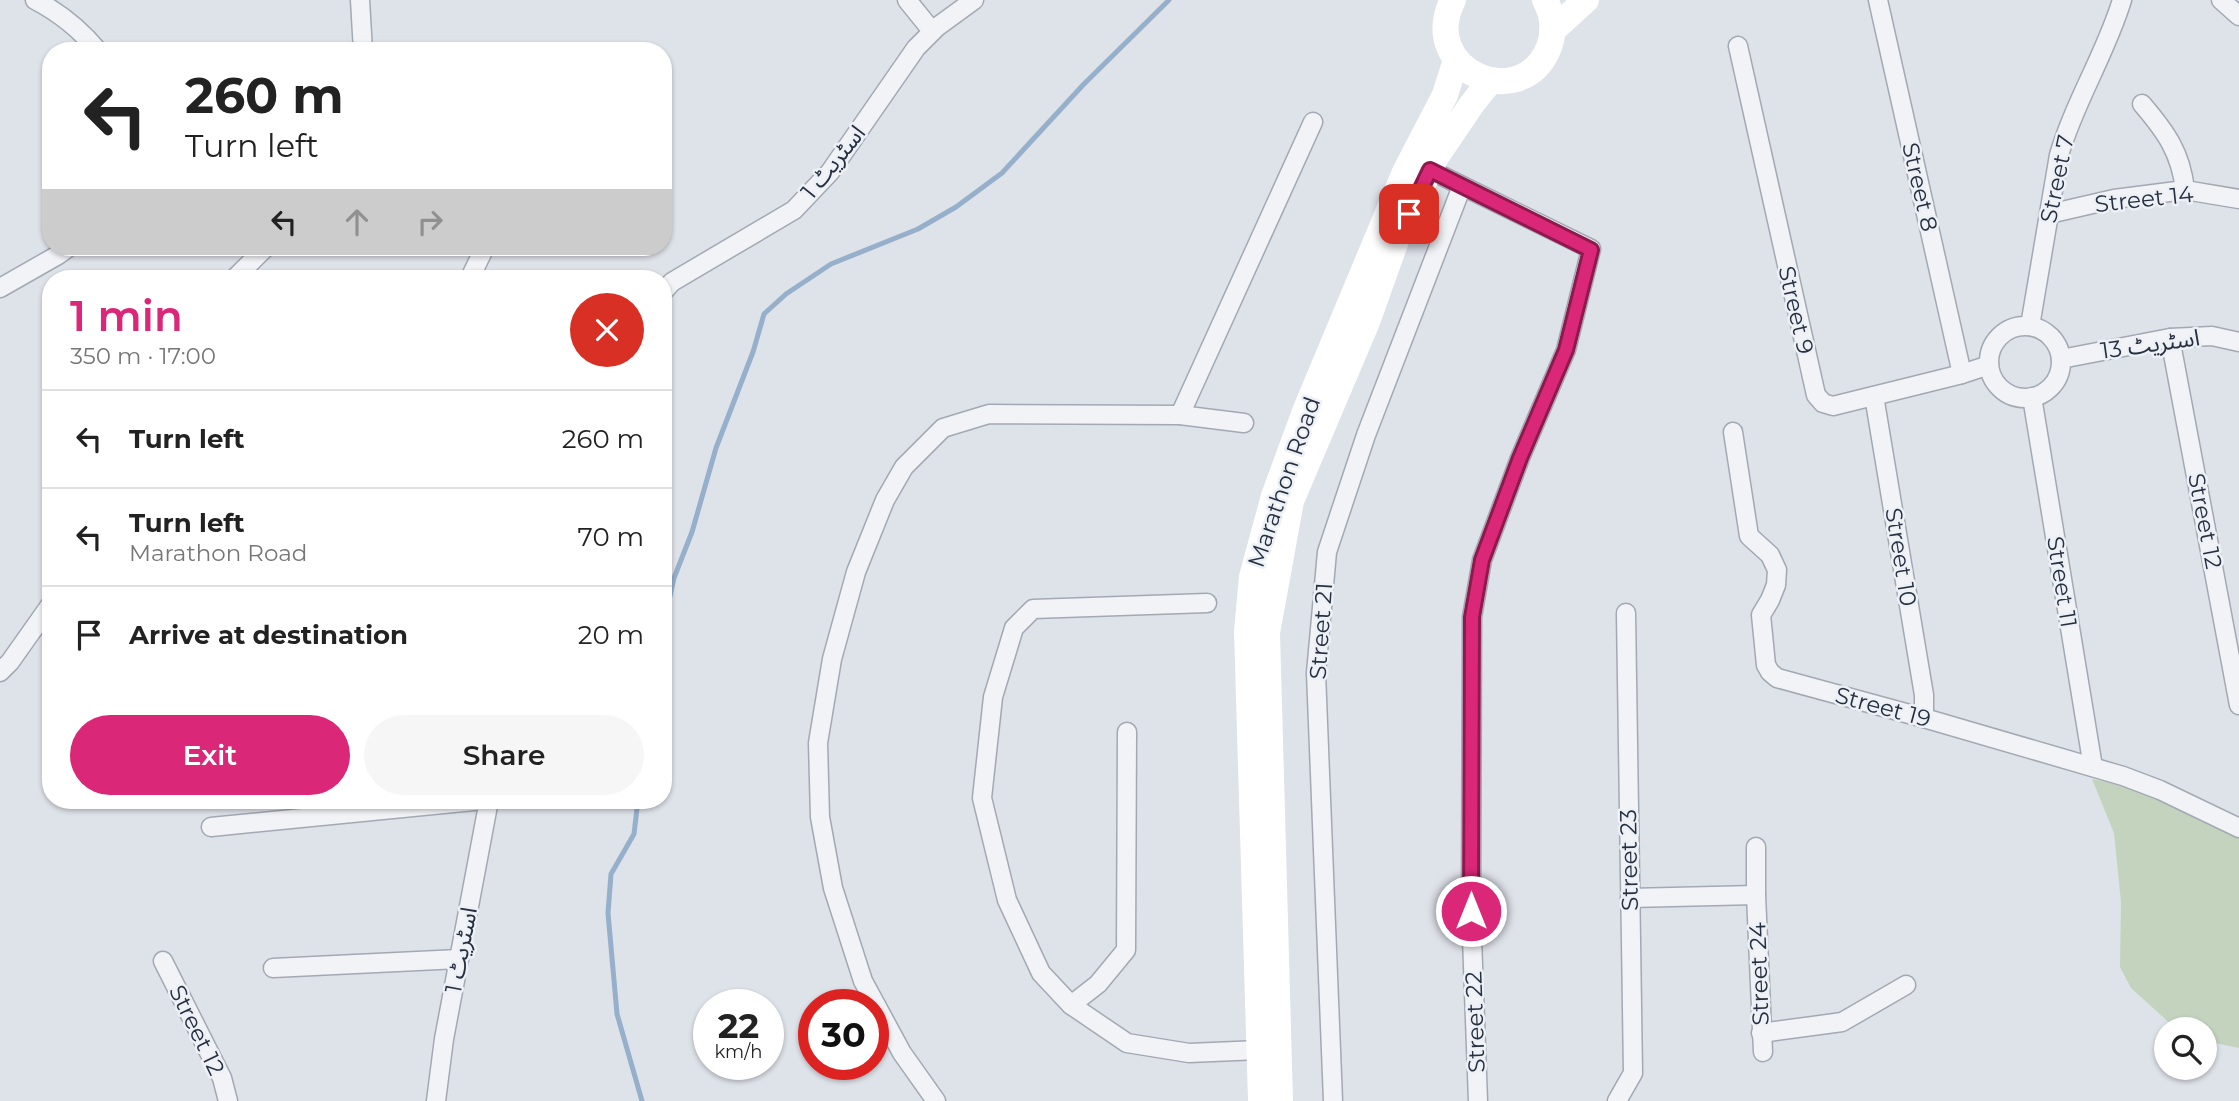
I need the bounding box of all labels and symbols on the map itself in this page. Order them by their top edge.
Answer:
street label: اسٹریٹ 1 [795,119,871,205]
street label: Street 7 [2034,133,2080,225]
street label: Street 8 [1896,140,1944,234]
street label: Street 14 [2093,180,2195,218]
pin [1379,184,1439,244]
street label: Street 9 [1772,263,1820,357]
street label: اسٹریٹ 13 [2099,323,2201,365]
street label: Marathon Road [1242,393,1326,571]
street label: Street 12 [2182,471,2228,571]
street label: Street 10 [1879,506,1923,608]
street label: Street 11 [2041,534,2083,630]
street label: Street 21 [1304,582,1338,680]
street label: Street 19 [1832,681,1934,733]
street label: Street 23 [1614,809,1644,911]
position arrow [1434,874,1508,948]
street label: اسٹریٹ 1 [439,905,483,995]
street label: Street 24 [1743,922,1775,1026]
street label: Street 22 [1459,971,1491,1073]
street label: Street 12 [163,980,231,1080]
speed limit sign: 30 [798,989,889,1080]

